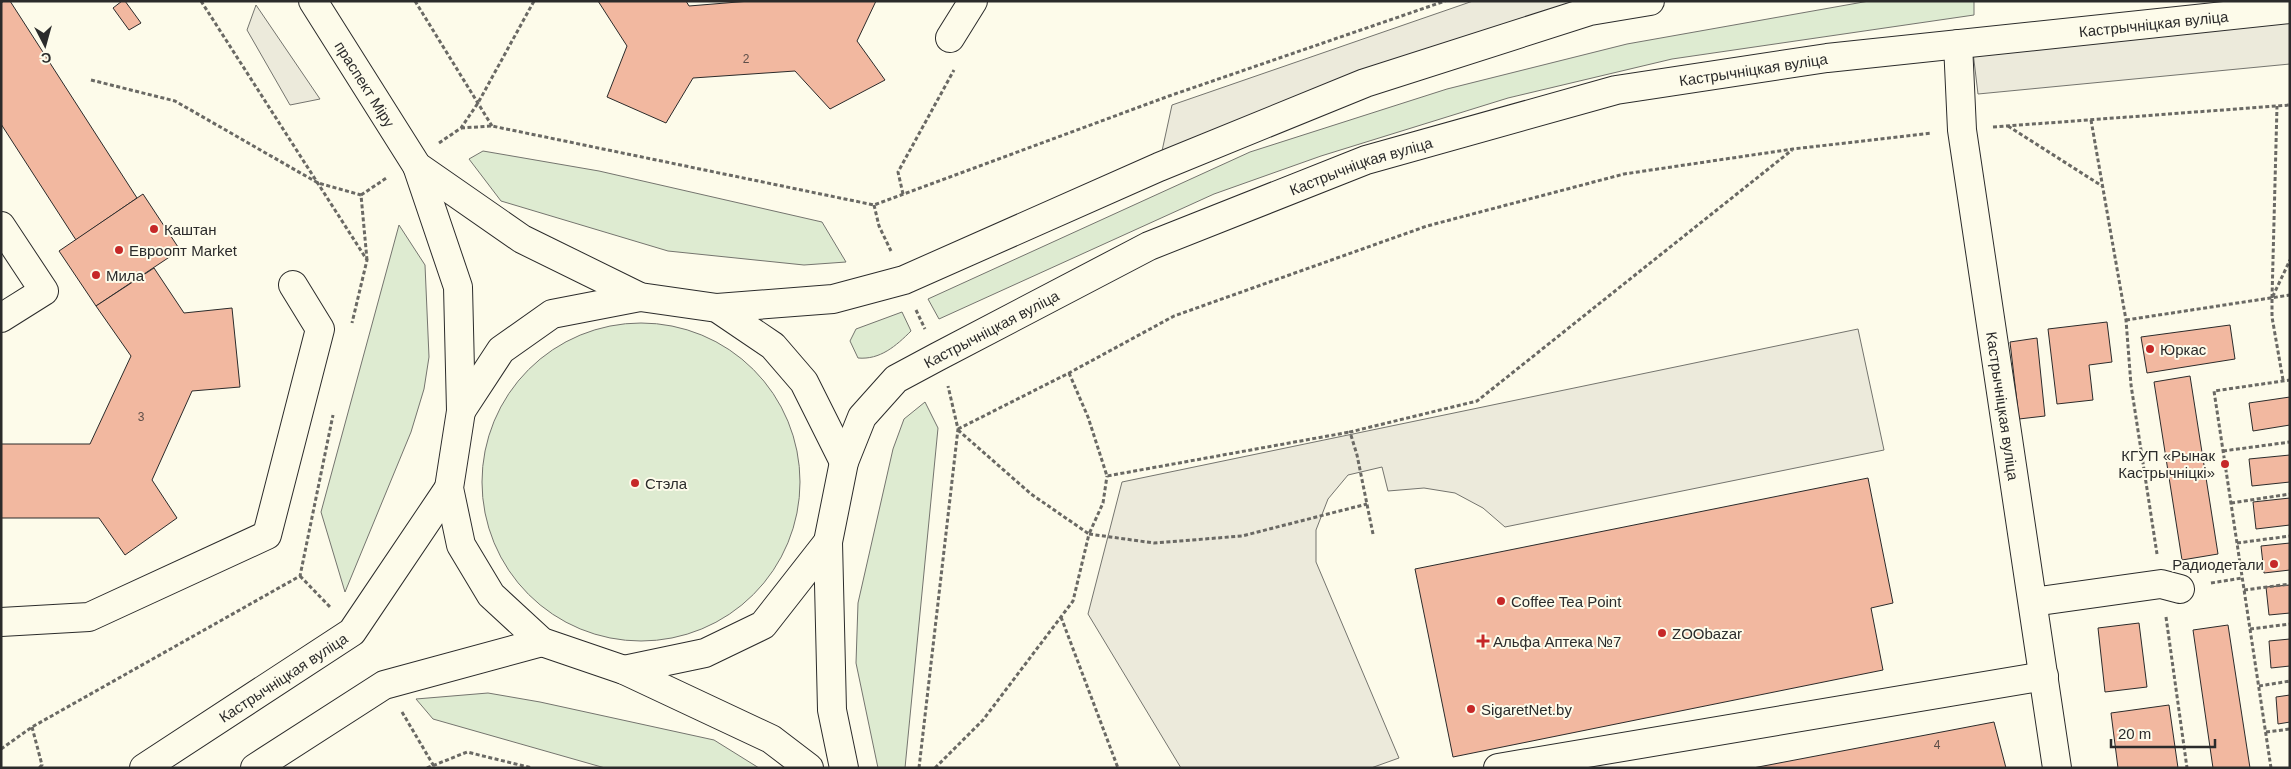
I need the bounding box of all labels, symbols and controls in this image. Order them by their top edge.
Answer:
street label: Кастрычніцкая вуліца [2078,7,2230,40]
north arrow [20,20,70,70]
street label: праспект Міру [332,38,399,130]
text: С [40,49,52,66]
street label: Кастрычніцкая вуліца [1678,49,1829,89]
house number: 2 [743,52,750,66]
street label: Кастрычніцкая вуліца [1287,133,1435,198]
place label: Каштан [164,221,216,238]
marker: Каштан [148,223,160,235]
place label: Евроопт Market [129,242,238,259]
marker: Евроопт Market [113,244,125,256]
place label: Мила [106,267,145,284]
marker: Мила [90,269,102,281]
street label: Кастрычніцкая вуліца [921,286,1062,371]
street label: Кастрычніцкая вуліца [1984,330,2023,482]
place label: Юркас [2160,341,2207,358]
marker: Юркас [2144,343,2156,355]
house number: 3 [138,410,145,424]
place label: КГУП «Рынак Кастрычніцкі» [2118,447,2215,481]
marker: КГУП «Рынак Кастрычніцкі» [2219,458,2231,470]
place label: Стэла [645,475,688,492]
marker: Стэла [629,477,641,489]
place label: Радиодетали [2172,556,2264,573]
marker: Радиодетали [2268,558,2280,570]
place label: Coffee Tea Point [1511,593,1622,610]
marker: Coffee Tea Point [1495,595,1507,607]
place label: ZOObazar [1672,625,1742,642]
marker: ZOObazar [1656,627,1668,639]
street label: Кастрычніцкая вуліца [215,629,351,725]
place label: Альфа Аптека №7 [1493,633,1621,650]
marker: Альфа Аптека №7 [1477,635,1489,647]
place label: SigaretNet.by [1481,701,1572,718]
marker: SigaretNet.by [1465,703,1477,715]
scale bar [2111,716,2215,748]
text: 20 m [2118,725,2151,742]
house number: 4 [1934,738,1941,752]

